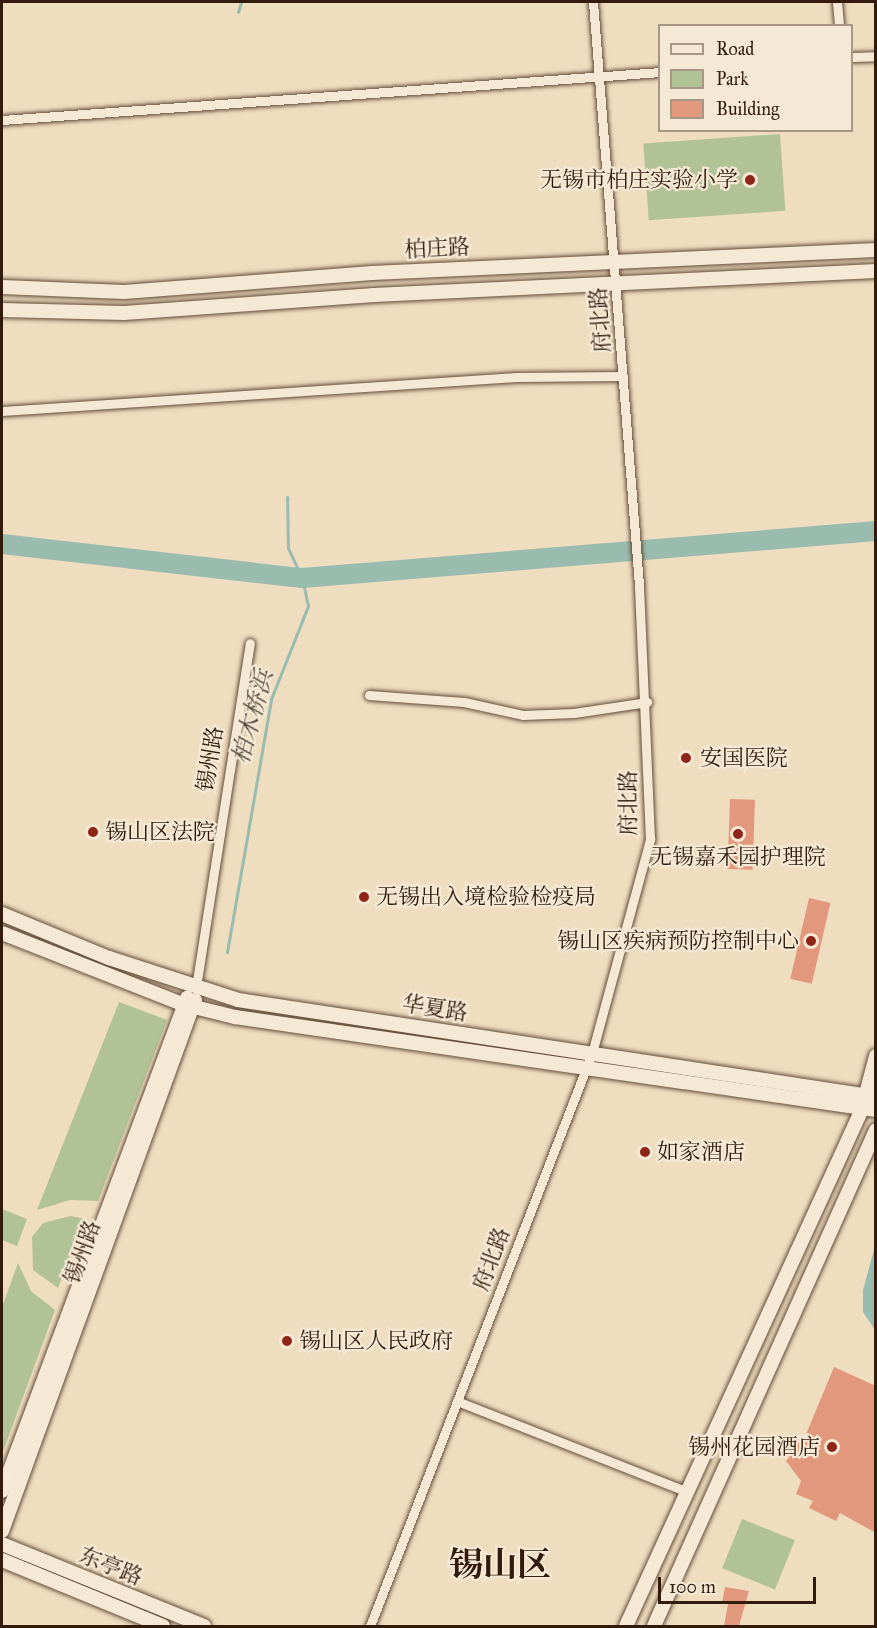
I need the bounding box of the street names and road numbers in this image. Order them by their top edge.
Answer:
street label: 柏庄路 [403,233,471,263]
street label: 府北路 [585,286,615,354]
street label: 锡州路 [192,724,228,794]
street label: 府北路 [615,770,641,836]
street label: 华夏路 [400,990,470,1026]
street label: 锡州路 [58,1216,106,1288]
street label: 府北路 [467,1223,515,1295]
street label: 东亭路 [75,1541,147,1591]

